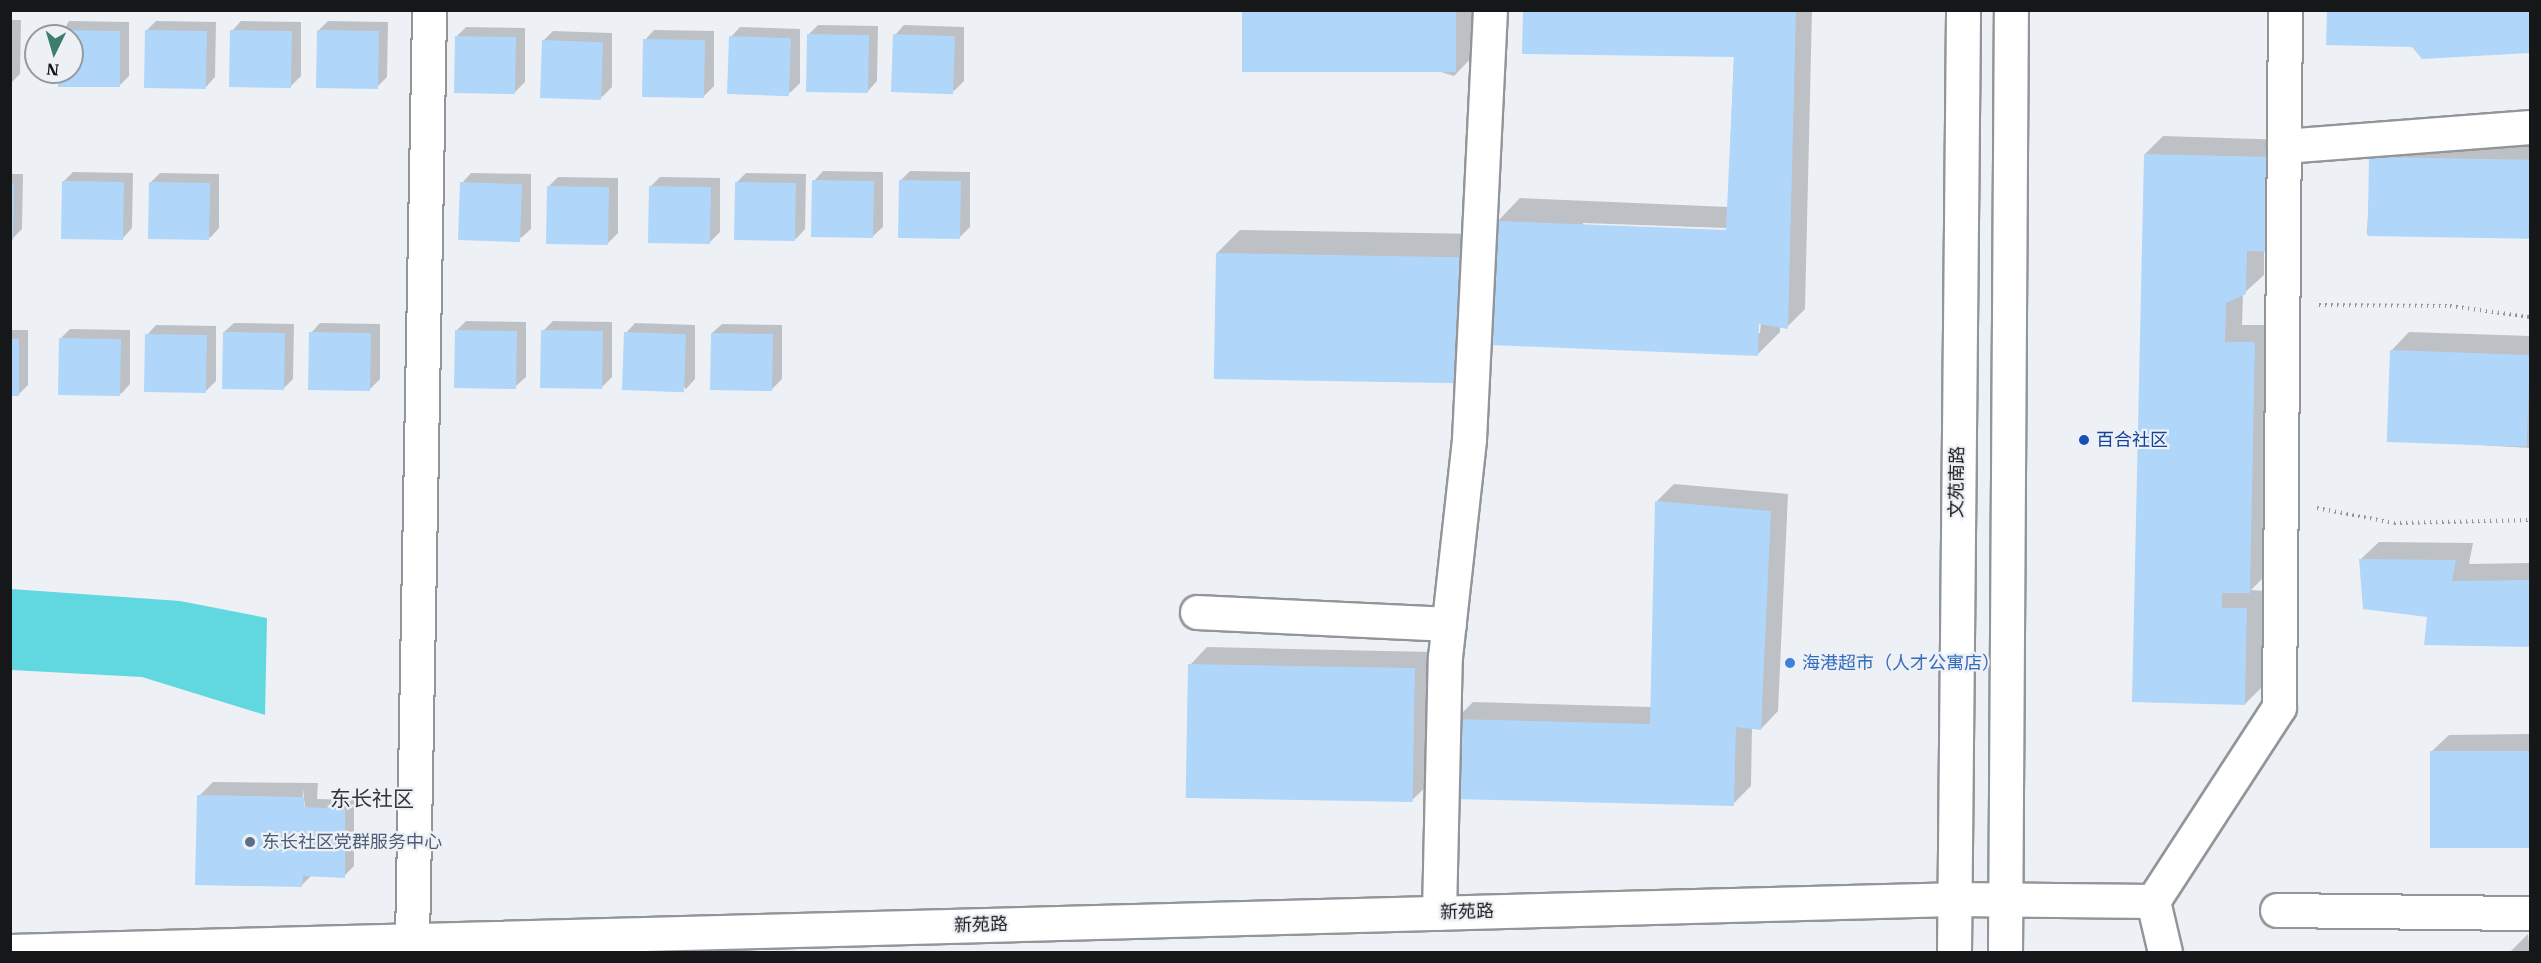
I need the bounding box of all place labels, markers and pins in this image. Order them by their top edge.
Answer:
place label: 百合社区 [2096,429,2168,451]
marker: 百合社区 [2077,433,2091,447]
place label: 海港超市（人才公寓店） [1802,652,2000,674]
marker: 海港超市（人才公寓店） [1783,656,1797,670]
place label: 东长社区党群服务中心 [262,831,442,853]
marker: 东长社区党群服务中心 [243,835,257,849]

